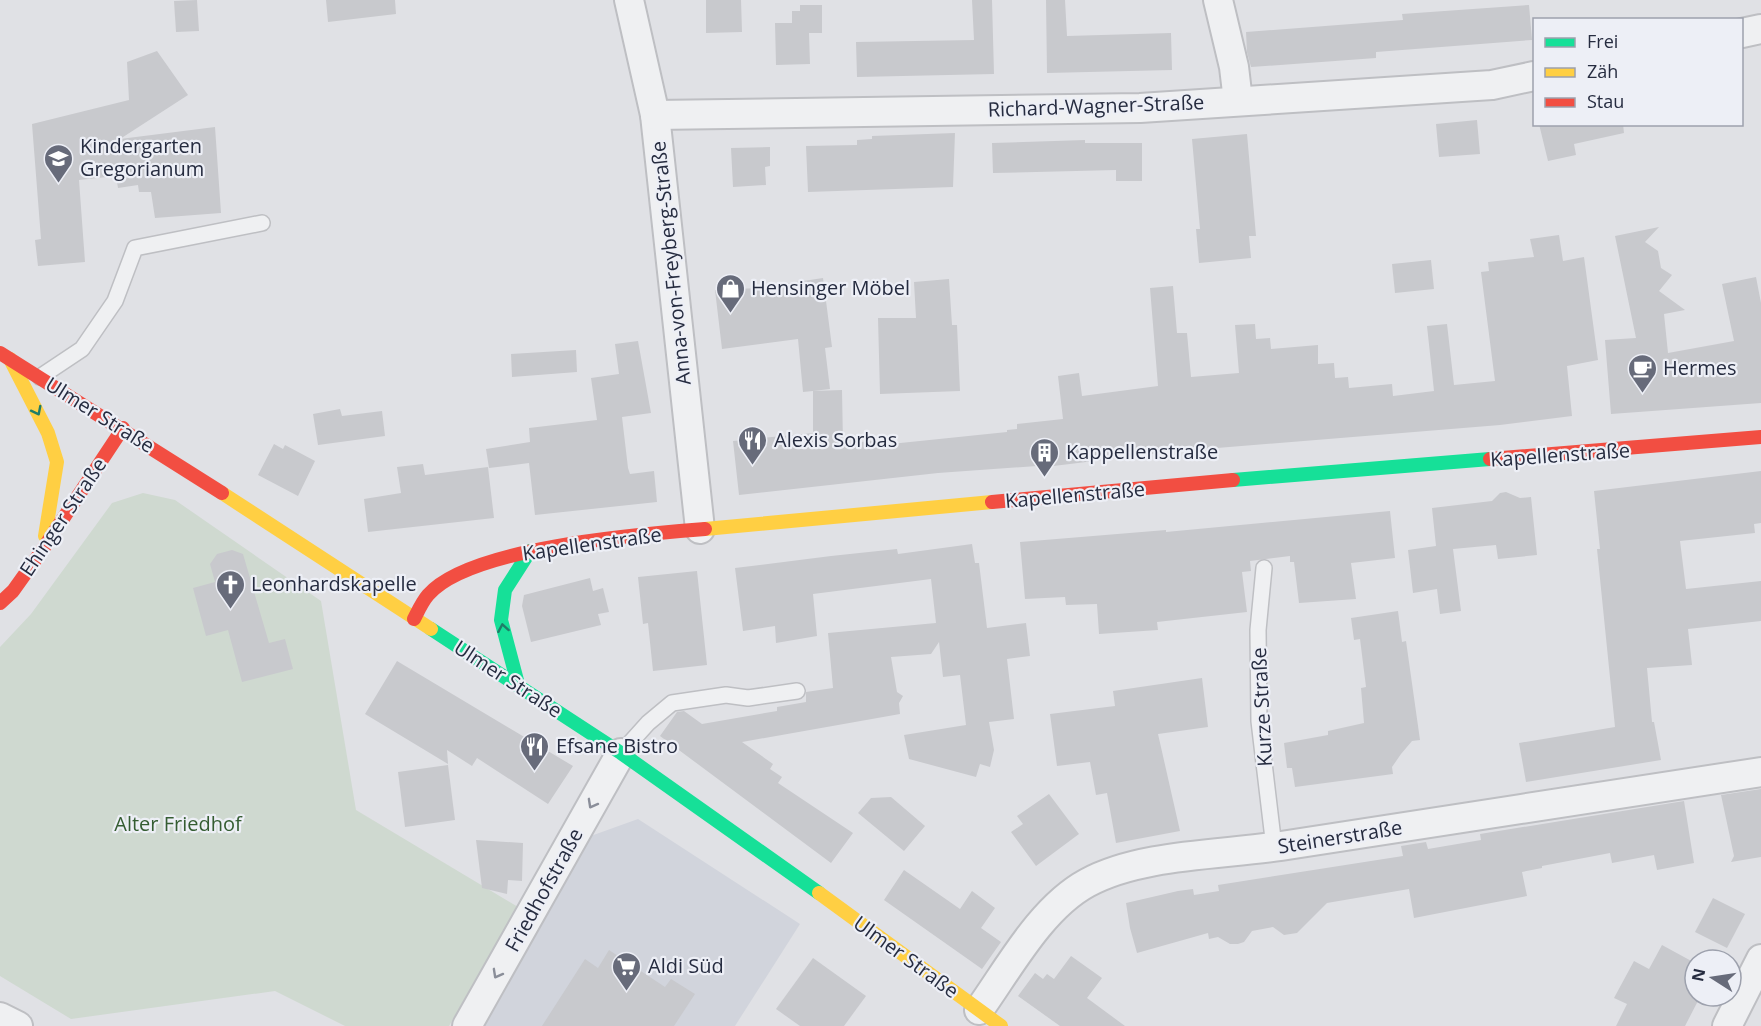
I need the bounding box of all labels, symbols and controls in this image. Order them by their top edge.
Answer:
legend [1533,18,1743,126]
text: Frei [1587,29,1618,53]
text: Zäh [1587,59,1618,83]
street label: Richard-Wagner-Straße [987,88,1205,123]
text: Stau [1587,89,1624,113]
place label: Kindergarten Gregorianum [80,132,204,182]
street label: Anna-von-Freyberg-Straße [644,140,697,386]
school or university icon: Kindergarten Gregorianum [43,142,75,184]
shop icon: Hensinger Möbel [714,272,746,314]
place label: Hensinger Möbel [751,274,910,301]
cafe icon: Hermes [1626,352,1658,394]
place label: Hermes [1663,354,1736,381]
street label: Ulmer Straße [41,370,160,459]
one-way arrow [29,405,41,416]
restaurant icon: Alexis Sorbas [737,424,769,466]
place label: Alexis Sorbas [774,426,897,453]
building icon: Kappellenstraße [1029,436,1061,478]
street label: Kapellenstraße [1489,436,1631,473]
place label: Kappellenstraße [1066,438,1218,465]
street label: Ehinger Straße [13,452,112,581]
street label: Kapellenstraße [1004,475,1146,514]
street label: Kapellenstraße [521,520,663,567]
church icon: Leonhardskapelle [214,568,246,610]
place label: Leonhardskapelle [251,570,417,597]
one-way arrow [498,623,510,633]
street label: Ulmer Straße [449,634,568,724]
street label: Kurze Straße [1245,647,1278,767]
restaurant icon: Efsane Bistro [519,730,551,772]
place label: Efsane Bistro [556,732,678,759]
one-way arrow [588,798,600,808]
park label: Alter Friedhof [114,810,243,837]
street label: Steinerstraße [1276,813,1404,860]
street label: Friedhofstraße [498,823,589,957]
street label: Ulmer Straße [848,909,964,1004]
north arrow [1683,948,1743,1008]
supermarket icon: Aldi Süd [611,950,643,992]
place label: Aldi Süd [648,952,724,979]
text: N [1686,966,1710,984]
one-way arrow [492,968,504,978]

